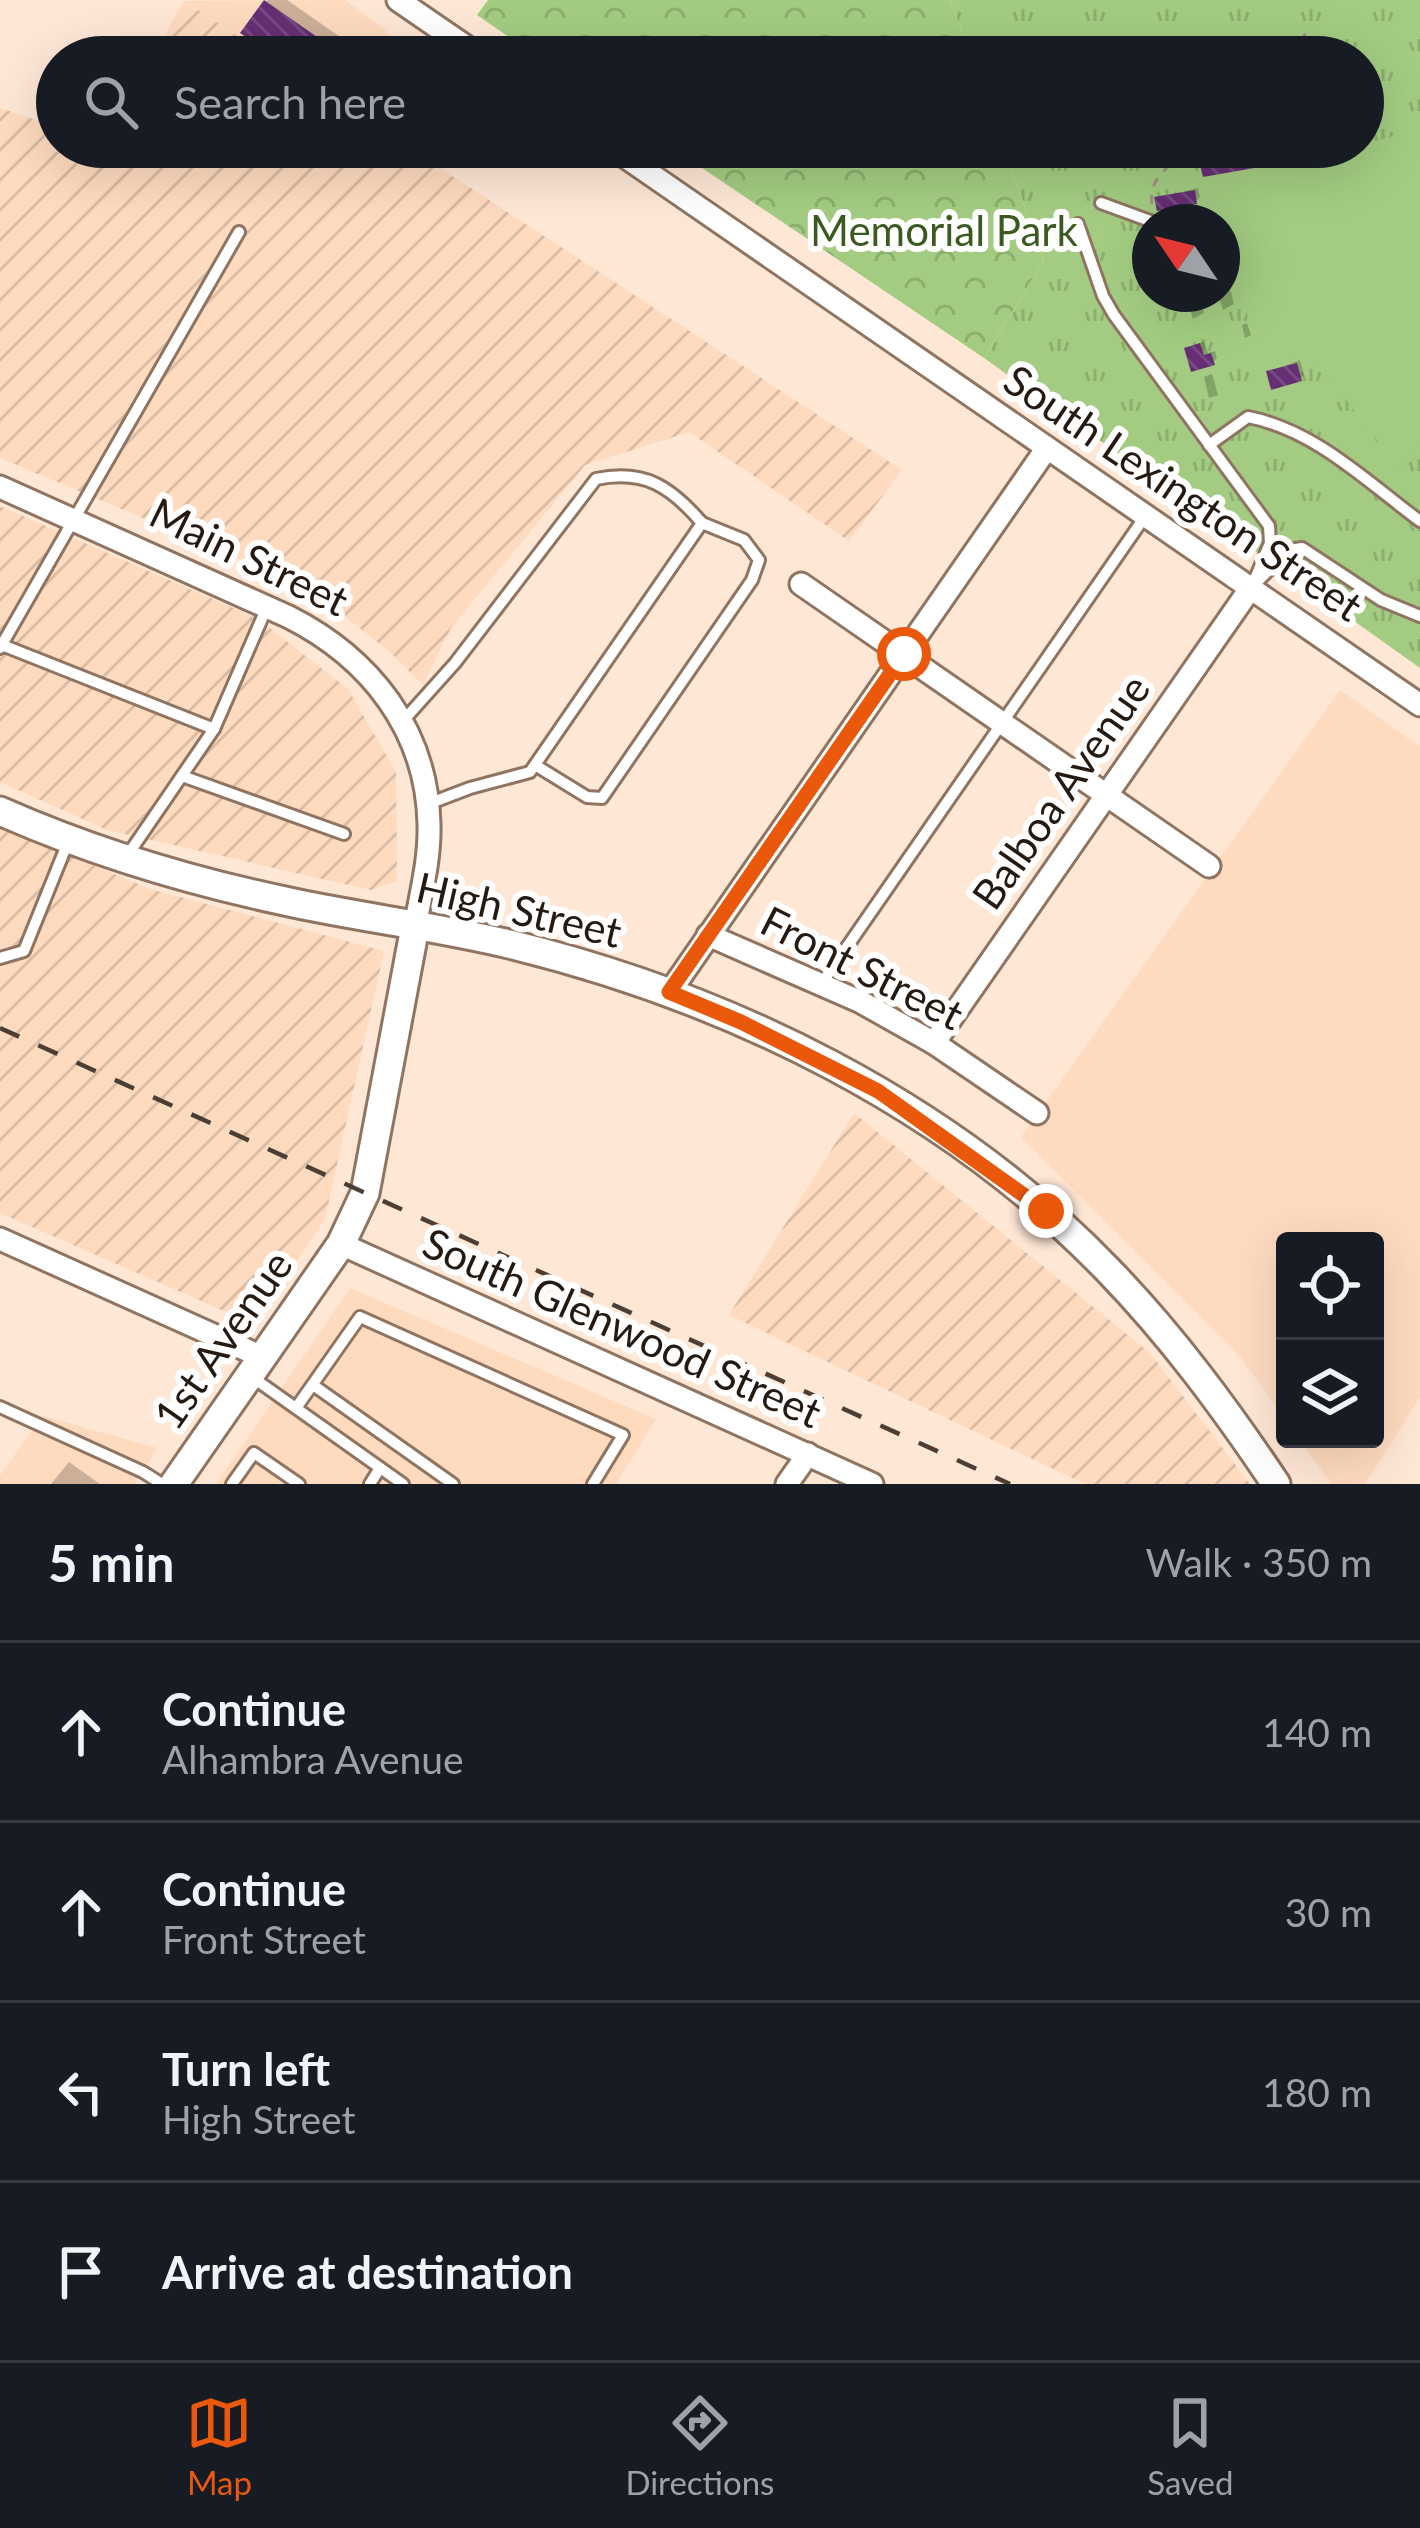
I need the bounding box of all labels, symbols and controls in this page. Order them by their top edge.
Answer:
search box [36,36,1384,168]
icon: search [78,69,144,135]
text: Search here [174,75,406,129]
north arrow [1132,204,1240,312]
park label: Memorial Park [810,205,1079,255]
street label: South Lexington Street [995,354,1372,631]
street label: Main Street [142,487,357,626]
route start [877,627,931,681]
street label: Balboa Avenue [961,665,1159,918]
street label: High Street [412,861,626,957]
street label: Front Street [753,895,972,1039]
route end [1019,1184,1073,1238]
street label: South Glenwood Street [416,1217,829,1437]
map controls [1276,1232,1384,1448]
button: locate [1276,1232,1384,1340]
street label: 1st Avenue [143,1241,302,1438]
button: layers [1276,1340,1384,1448]
text: 5 min [48,1532,174,1593]
text: Walk · 350 m [1145,1539,1372,1585]
text: Continue [162,1682,346,1736]
icon: ahead [48,1699,114,1765]
text: 140 m [1262,1709,1372,1755]
text: Alhambra Avenue [162,1736,464,1782]
text: Continue [162,1862,346,1916]
icon: ahead [48,1879,114,1945]
text: 30 m [1285,1889,1372,1935]
text: Front Street [162,1916,366,1962]
text: Turn left [162,2042,330,2096]
icon: left [48,2059,114,2125]
text: 180 m [1262,2069,1372,2115]
text: High Street [162,2096,356,2142]
icon: arrive [48,2239,114,2305]
text: Arrive at destination [162,2245,573,2299]
tab: Map [186,2390,252,2502]
tab: Directions [625,2390,774,2502]
tab: Saved [1147,2390,1234,2502]

